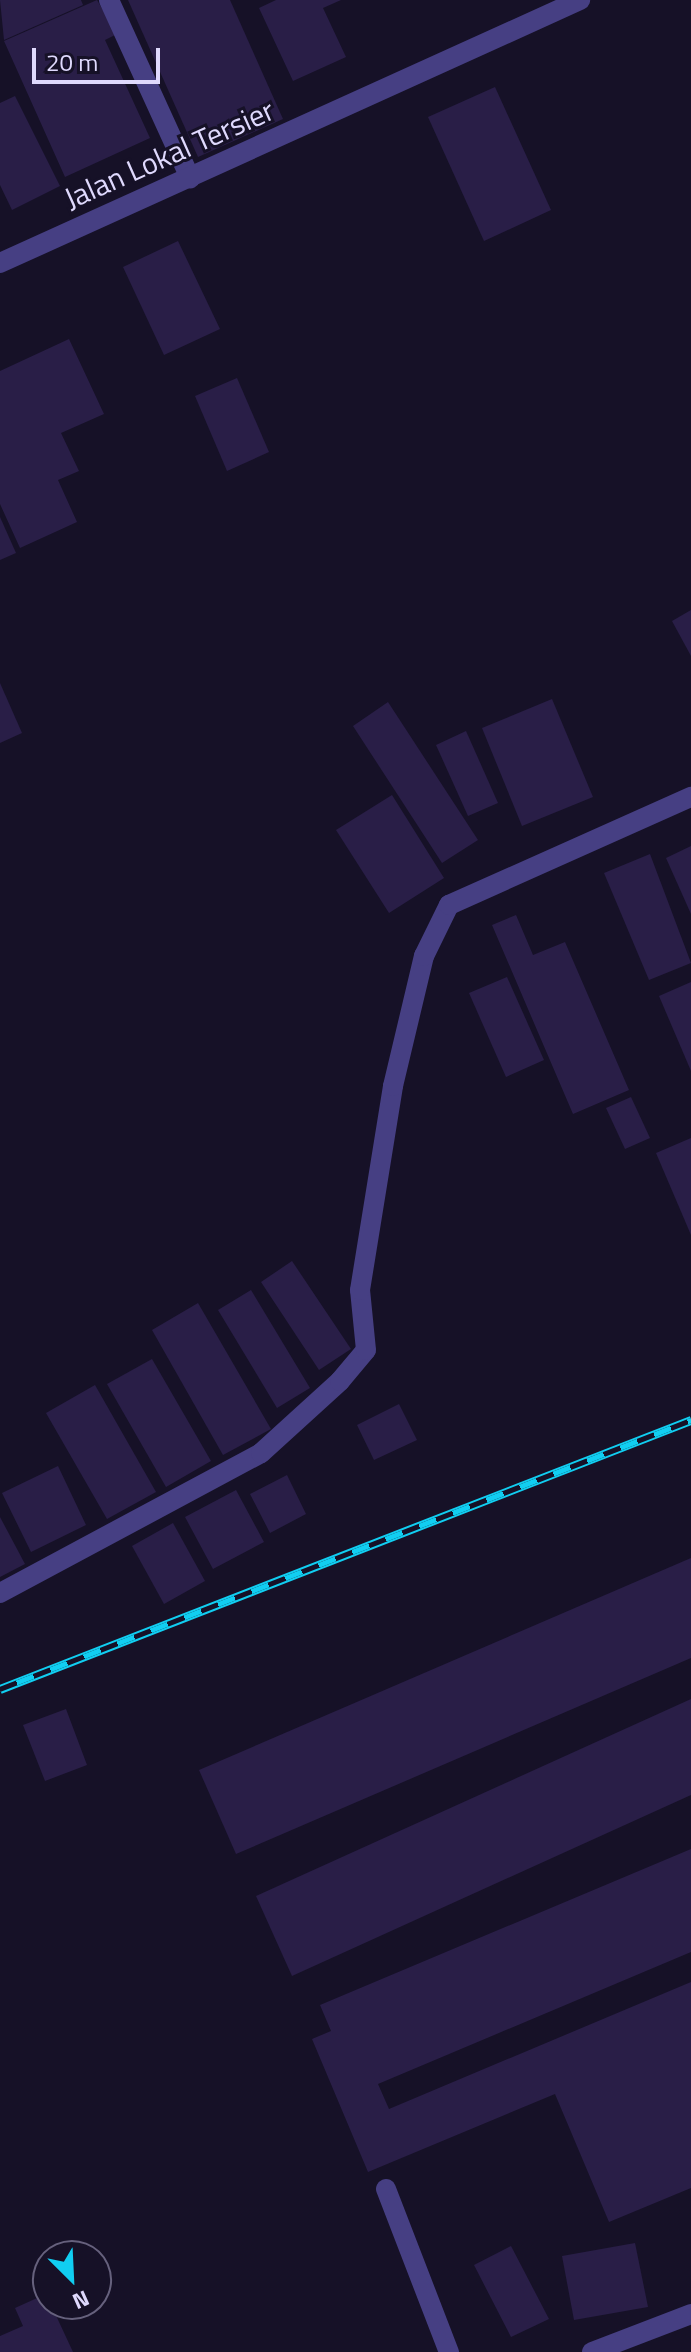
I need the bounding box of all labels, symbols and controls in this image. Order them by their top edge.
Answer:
scale bar [36,32,164,82]
text: 20 m [46,44,98,80]
street label: Jalan Lokal Tersier [58,92,280,216]
north arrow [32,2240,112,2320]
text: N [67,2281,95,2319]

